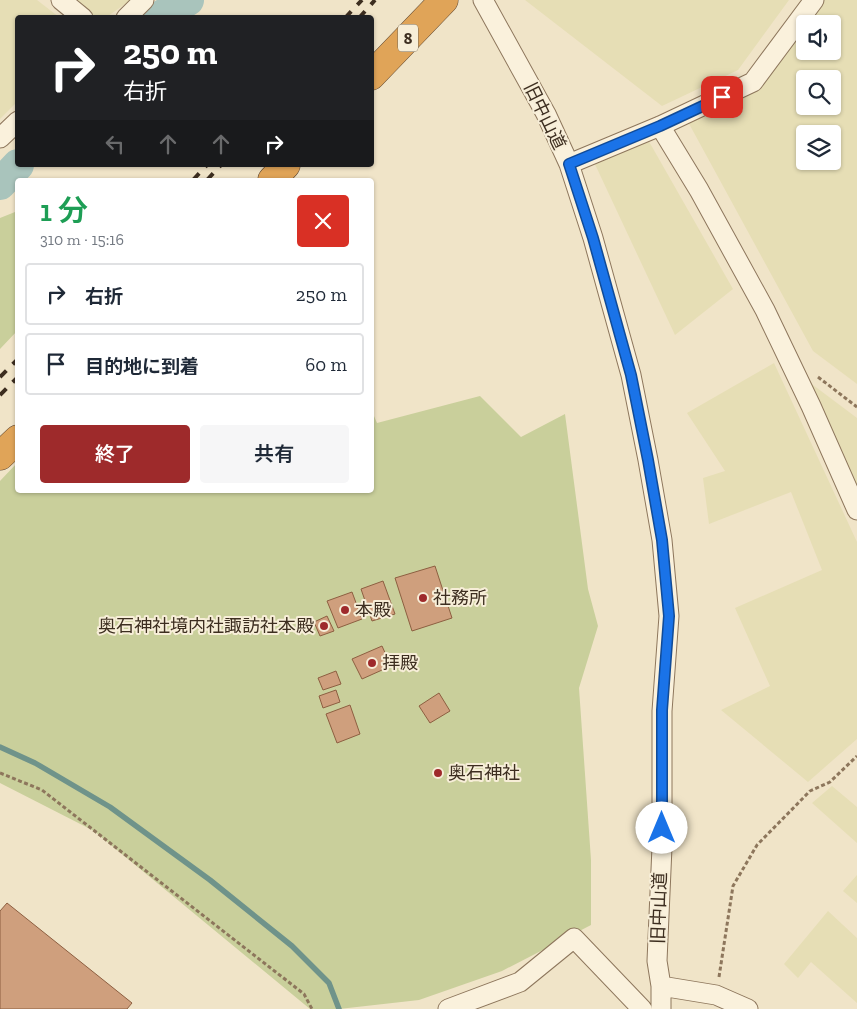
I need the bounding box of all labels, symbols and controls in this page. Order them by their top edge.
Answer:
map controls [796,15,841,170]
button: sound [796,15,841,60]
road number: 8 [398,24,418,52]
text: 250 m [123,31,217,73]
icon: right [40,35,105,100]
button: search [796,70,841,115]
pin [701,76,743,118]
text: 右折 [123,78,167,105]
street label: 旧中山道 [519,79,571,153]
icon: arrive [708,83,736,111]
button: layers [796,125,841,170]
icon: left [101,130,129,158]
icon: ahead [154,130,182,158]
icon: ahead [207,130,235,158]
icon: right [260,130,288,158]
text: 1 分 [40,193,88,229]
button: close [297,195,349,247]
text: 310 m · 15:16 [40,230,124,249]
icon: right [42,280,70,308]
text: 250 m [296,283,347,306]
text: 右折 [85,285,123,308]
icon: arrive [42,350,70,378]
text: 60 m [305,353,347,376]
text: 目的地に到着 [85,355,199,378]
button: 終了 [40,425,190,483]
button: 共有 [200,425,349,483]
place label: 社務所 [433,587,487,609]
marker: 社務所 [417,592,429,604]
place label: 本殿 [355,599,391,621]
marker: 本殿 [339,604,351,616]
place label: 奥石神社境内社諏訪社本殿 [98,615,314,637]
marker: 奥石神社境内社諏訪社本殿 [318,620,330,632]
place label: 拝殿 [382,652,418,674]
marker: 拝殿 [366,657,378,669]
place label: 奥石神社 [448,762,520,784]
marker: 奥石神社 [432,767,444,779]
position arrow [635,801,687,853]
street label: 旧中山道 [647,872,671,944]

